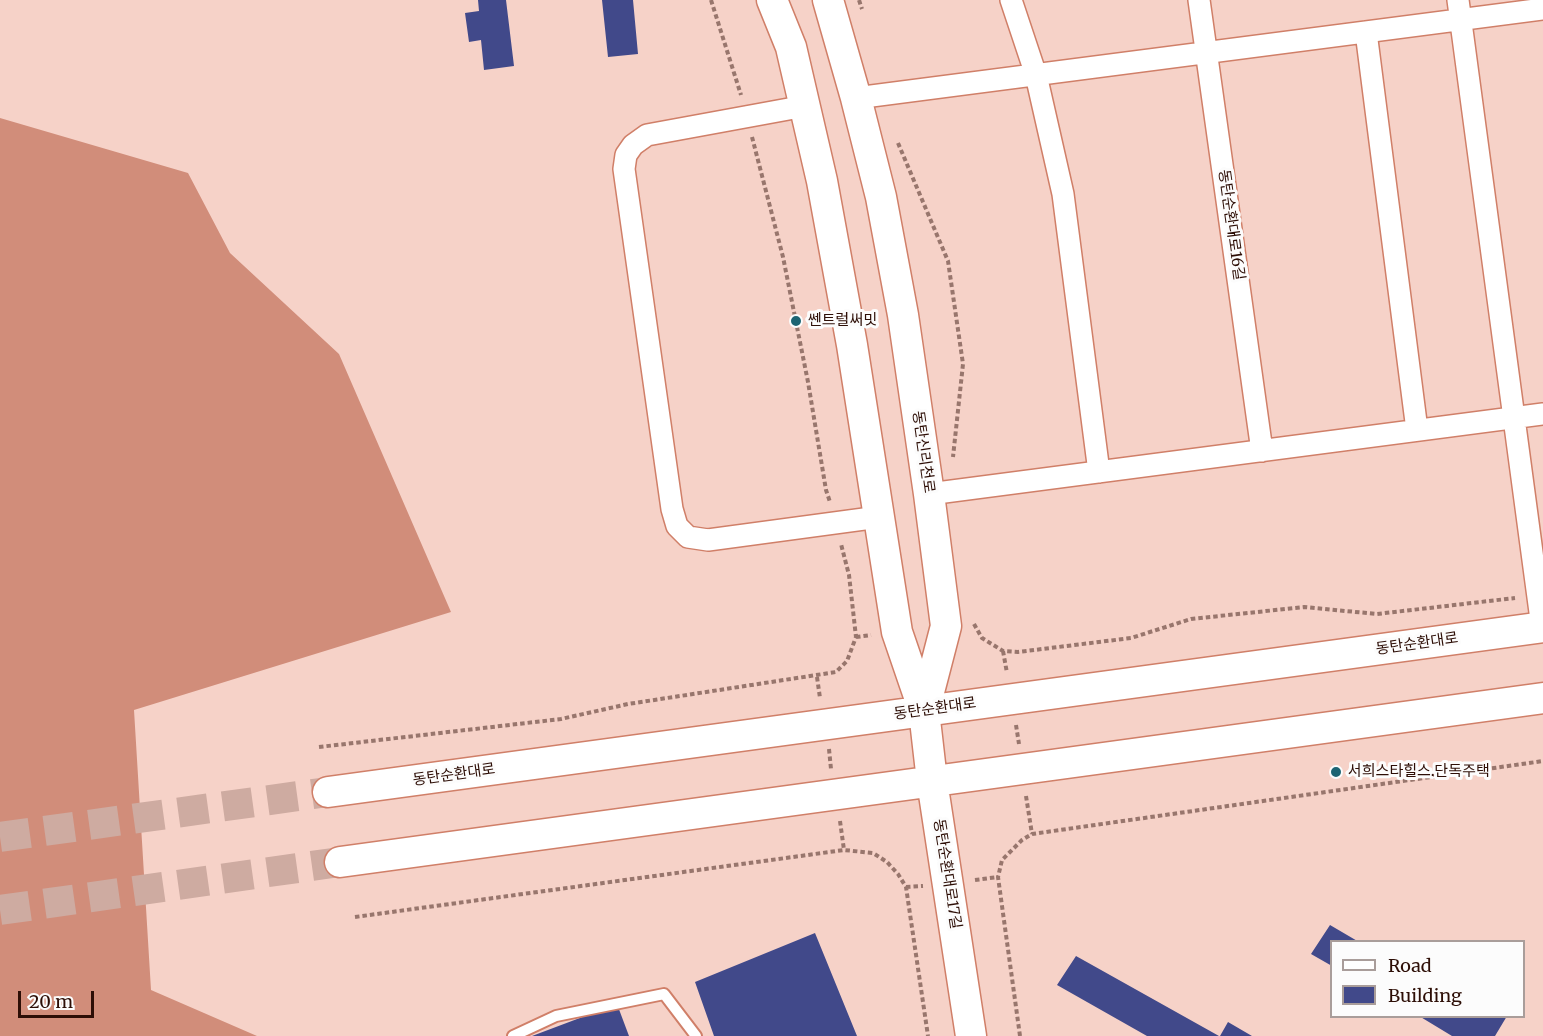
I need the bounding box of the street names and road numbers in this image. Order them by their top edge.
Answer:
street label: 동탄순환대로16길 [1214,168,1248,282]
street label: 동탄신리천로 [908,410,938,494]
street label: 동탄순환대로 [1375,629,1459,659]
street label: 동탄순환대로 [893,694,977,724]
street label: 동탄순환대로 [412,760,496,790]
street label: 동탄순환대로17길 [929,818,965,930]

